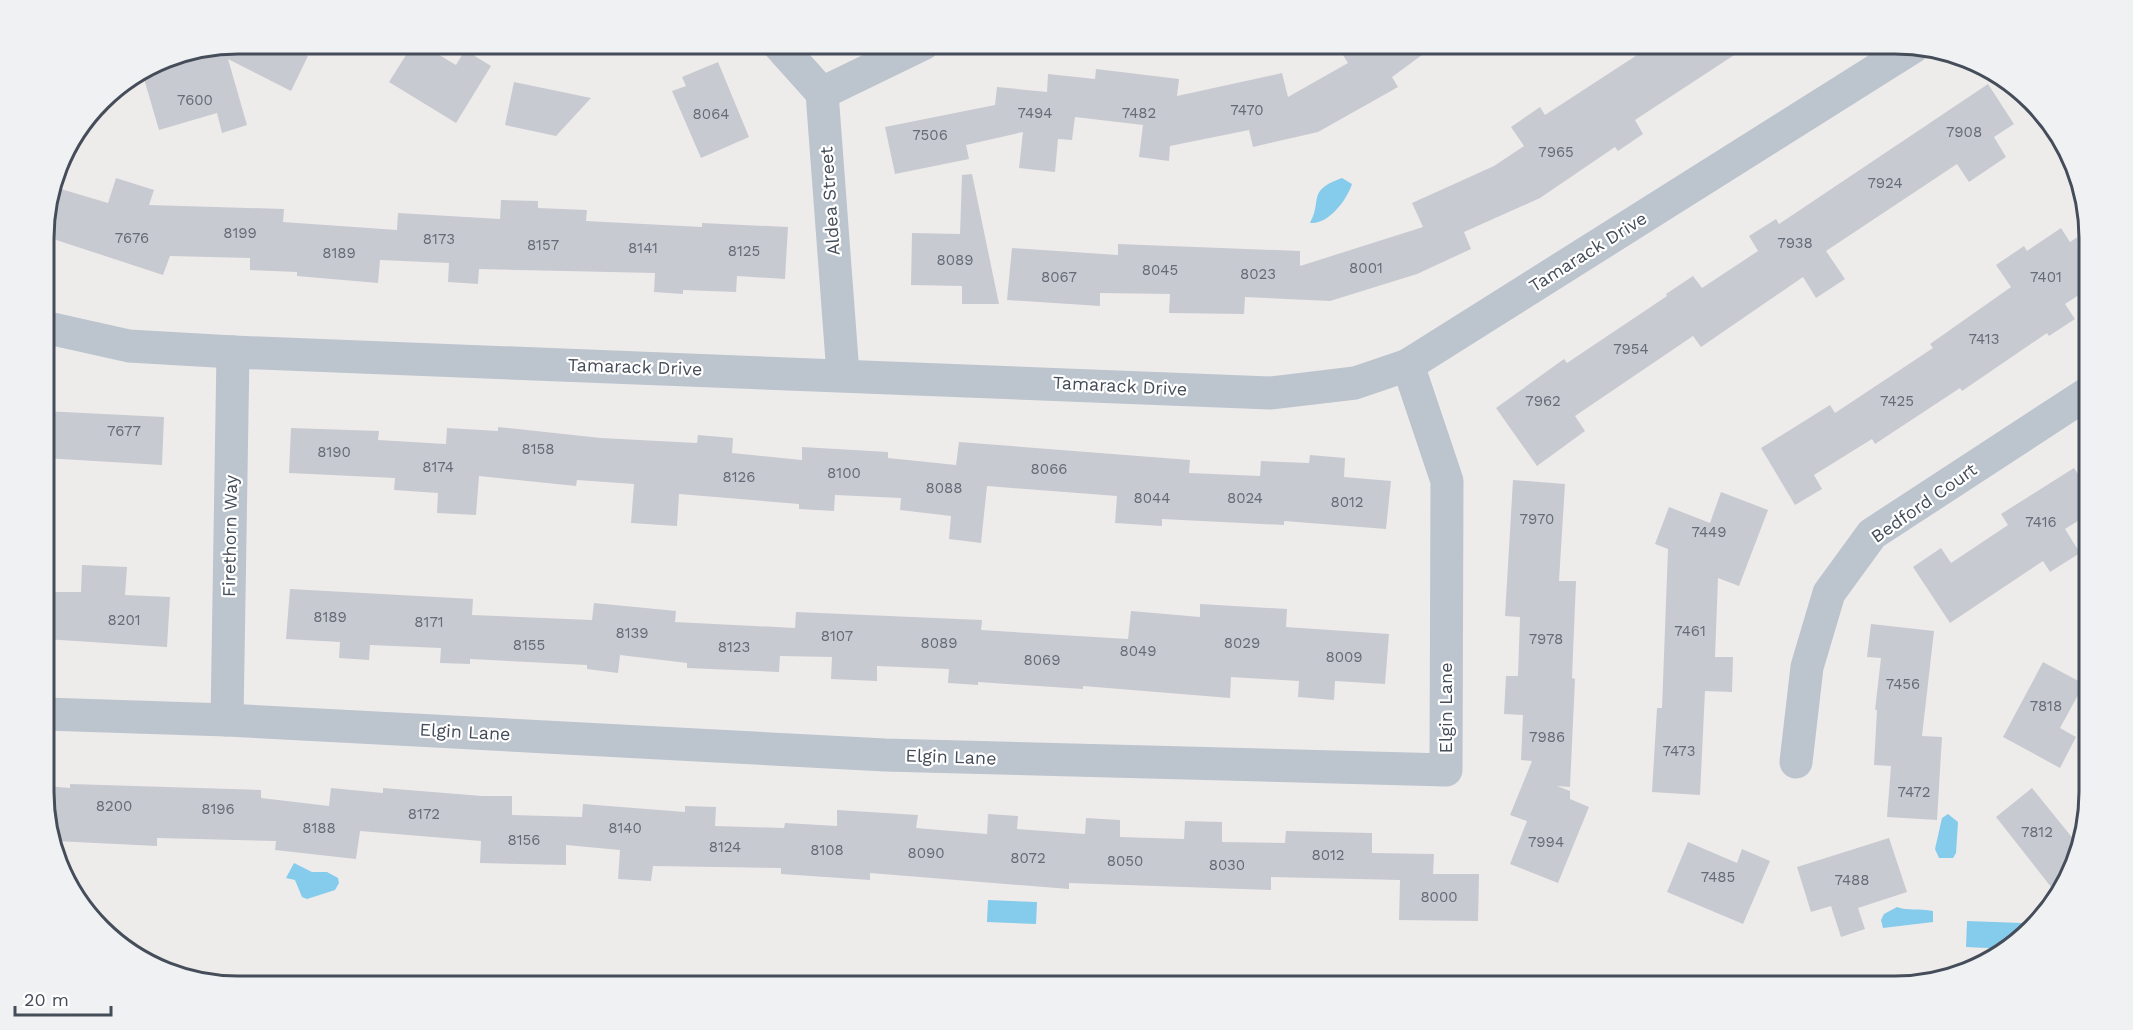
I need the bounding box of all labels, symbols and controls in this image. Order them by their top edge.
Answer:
house number: 7600 [177,91,213,109]
house number: 7470 [1230,101,1264,119]
house number: 7494 [1018,104,1053,122]
house number: 7482 [1122,104,1156,122]
house number: 8064 [693,105,729,123]
house number: 7908 [1946,123,1982,141]
house number: 7506 [912,126,948,144]
house number: 7965 [1538,143,1574,161]
street label: Aldea Street [815,145,844,256]
house number: 7924 [1867,174,1903,192]
street label: Tamarack Drive [1525,207,1650,296]
house number: 8199 [223,224,257,242]
house number: 7676 [115,229,149,247]
house number: 8173 [423,230,455,248]
house number: 7938 [1777,234,1813,252]
house number: 8157 [527,236,559,254]
house number: 8141 [628,239,658,257]
house number: 8125 [728,242,760,260]
house number: 8189 [322,244,356,262]
house number: 8089 [936,251,974,269]
house number: 8001 [1349,259,1383,277]
house number: 8045 [1142,261,1178,279]
house number: 8023 [1240,265,1276,283]
house number: 8067 [1041,268,1077,286]
house number: 7401 [2030,268,2062,286]
house number: 7413 [1969,330,1999,348]
house number: 7954 [1613,340,1649,358]
street label: Tamarack Drive [567,354,703,379]
street label: Tamarack Drive [1052,371,1188,400]
house number: 7962 [1525,392,1561,410]
house number: 7425 [1880,392,1914,410]
house number: 7677 [107,422,141,440]
house number: 8158 [521,440,555,458]
house number: 8190 [317,443,351,461]
house number: 8174 [422,458,454,476]
street label: Bedford Court [1867,458,1981,547]
house number: 8066 [1031,460,1067,478]
house number: 8100 [827,464,861,482]
house number: 8126 [723,468,755,486]
street label: Firethorn Way [218,474,241,597]
house number: 8088 [925,479,963,497]
house number: 8044 [1134,489,1170,507]
house number: 8024 [1227,489,1263,507]
house number: 8012 [1330,493,1364,511]
house number: 7970 [1520,510,1554,528]
house number: 7416 [2025,513,2057,531]
house number: 7449 [1692,523,1727,541]
house number: 8189 [313,608,347,626]
house number: 8201 [107,611,141,629]
house number: 8171 [414,613,444,631]
house number: 7461 [1674,622,1706,640]
house number: 8139 [615,624,649,642]
house number: 8107 [821,627,853,645]
house number: 7978 [1529,630,1563,648]
house number: 8089 [920,634,958,652]
house number: 8029 [1224,634,1260,652]
house number: 8155 [513,636,545,654]
house number: 8123 [718,638,750,656]
house number: 8049 [1120,642,1157,660]
house number: 8009 [1325,648,1363,666]
house number: 8069 [1024,651,1060,669]
street label: Elgin Lane [1435,662,1456,754]
house number: 7456 [1886,675,1920,693]
house number: 7818 [2030,697,2062,715]
street label: Elgin Lane [419,719,511,744]
house number: 7986 [1529,728,1565,746]
house number: 7473 [1663,742,1696,760]
street label: Elgin Lane [905,744,997,769]
house number: 7472 [1898,783,1931,801]
house number: 8200 [96,797,132,815]
house number: 8196 [201,800,235,818]
house number: 8172 [408,805,440,823]
house number: 8188 [302,819,336,837]
house number: 8140 [608,819,642,837]
house number: 7812 [2021,823,2053,841]
house number: 8156 [508,831,540,849]
house number: 7994 [1528,833,1564,851]
house number: 8124 [709,838,741,856]
house number: 8108 [810,841,844,859]
house number: 8090 [907,844,945,862]
house number: 8012 [1311,846,1345,864]
house number: 8072 [1010,849,1046,867]
house number: 8050 [1107,852,1143,870]
house number: 8030 [1209,856,1245,874]
house number: 7485 [1701,868,1735,886]
house number: 7488 [1834,871,1870,889]
house number: 8000 [1420,888,1458,906]
scale bar [15,979,111,1017]
text: 20 m [24,989,69,1010]

